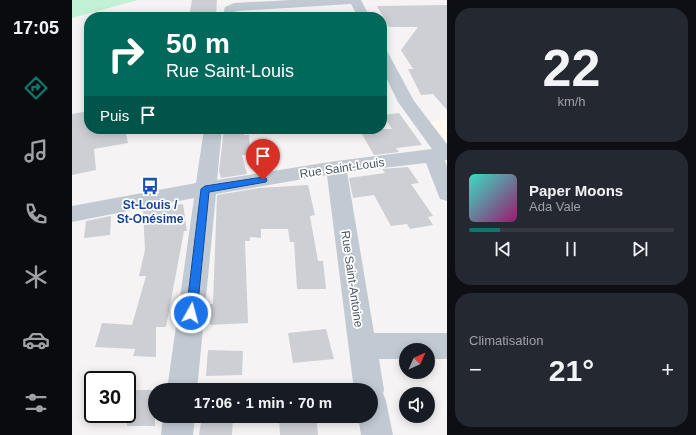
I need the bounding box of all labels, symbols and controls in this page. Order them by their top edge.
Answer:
text: 17:05 [13,18,59,38]
icon: right [100,28,152,80]
text: 50 m [166,28,230,59]
text: 22 [543,39,600,97]
text: Rue Saint-Louis [166,61,294,81]
icon: directions [22,74,50,102]
text: km/h [557,94,586,109]
icon: arrive [137,104,159,126]
text: Puis [100,107,129,124]
icon: music [22,137,50,165]
pin [246,139,280,180]
icon: arrive [252,145,274,167]
street label: Rue Saint-Louis [299,155,385,181]
bus stop icon: St-Louis / St-Onésime [140,176,160,196]
text: Paper Moons [529,182,623,199]
place label: St-Louis / St-Onésime [117,198,184,226]
text: Ada Vale [529,199,581,214]
icon: phone [22,200,50,228]
street label: Rue Saint-Antoine [338,230,366,329]
icon: previous [492,238,514,260]
icon: pause [560,238,582,260]
icon: next [629,238,651,260]
icon: climate [22,263,50,291]
position arrow [170,292,212,334]
icon: car [22,326,50,354]
text: Climatisation [469,333,543,348]
north arrow [399,343,435,379]
map controls [399,343,435,423]
text: 21° [549,354,594,387]
text: − [469,357,482,382]
text: + [661,357,674,382]
speed limit sign: 30 [84,371,136,423]
button: sound [399,387,435,423]
icon: filters [22,389,50,417]
text: 17:06 · 1 min · 70 m [194,394,332,411]

